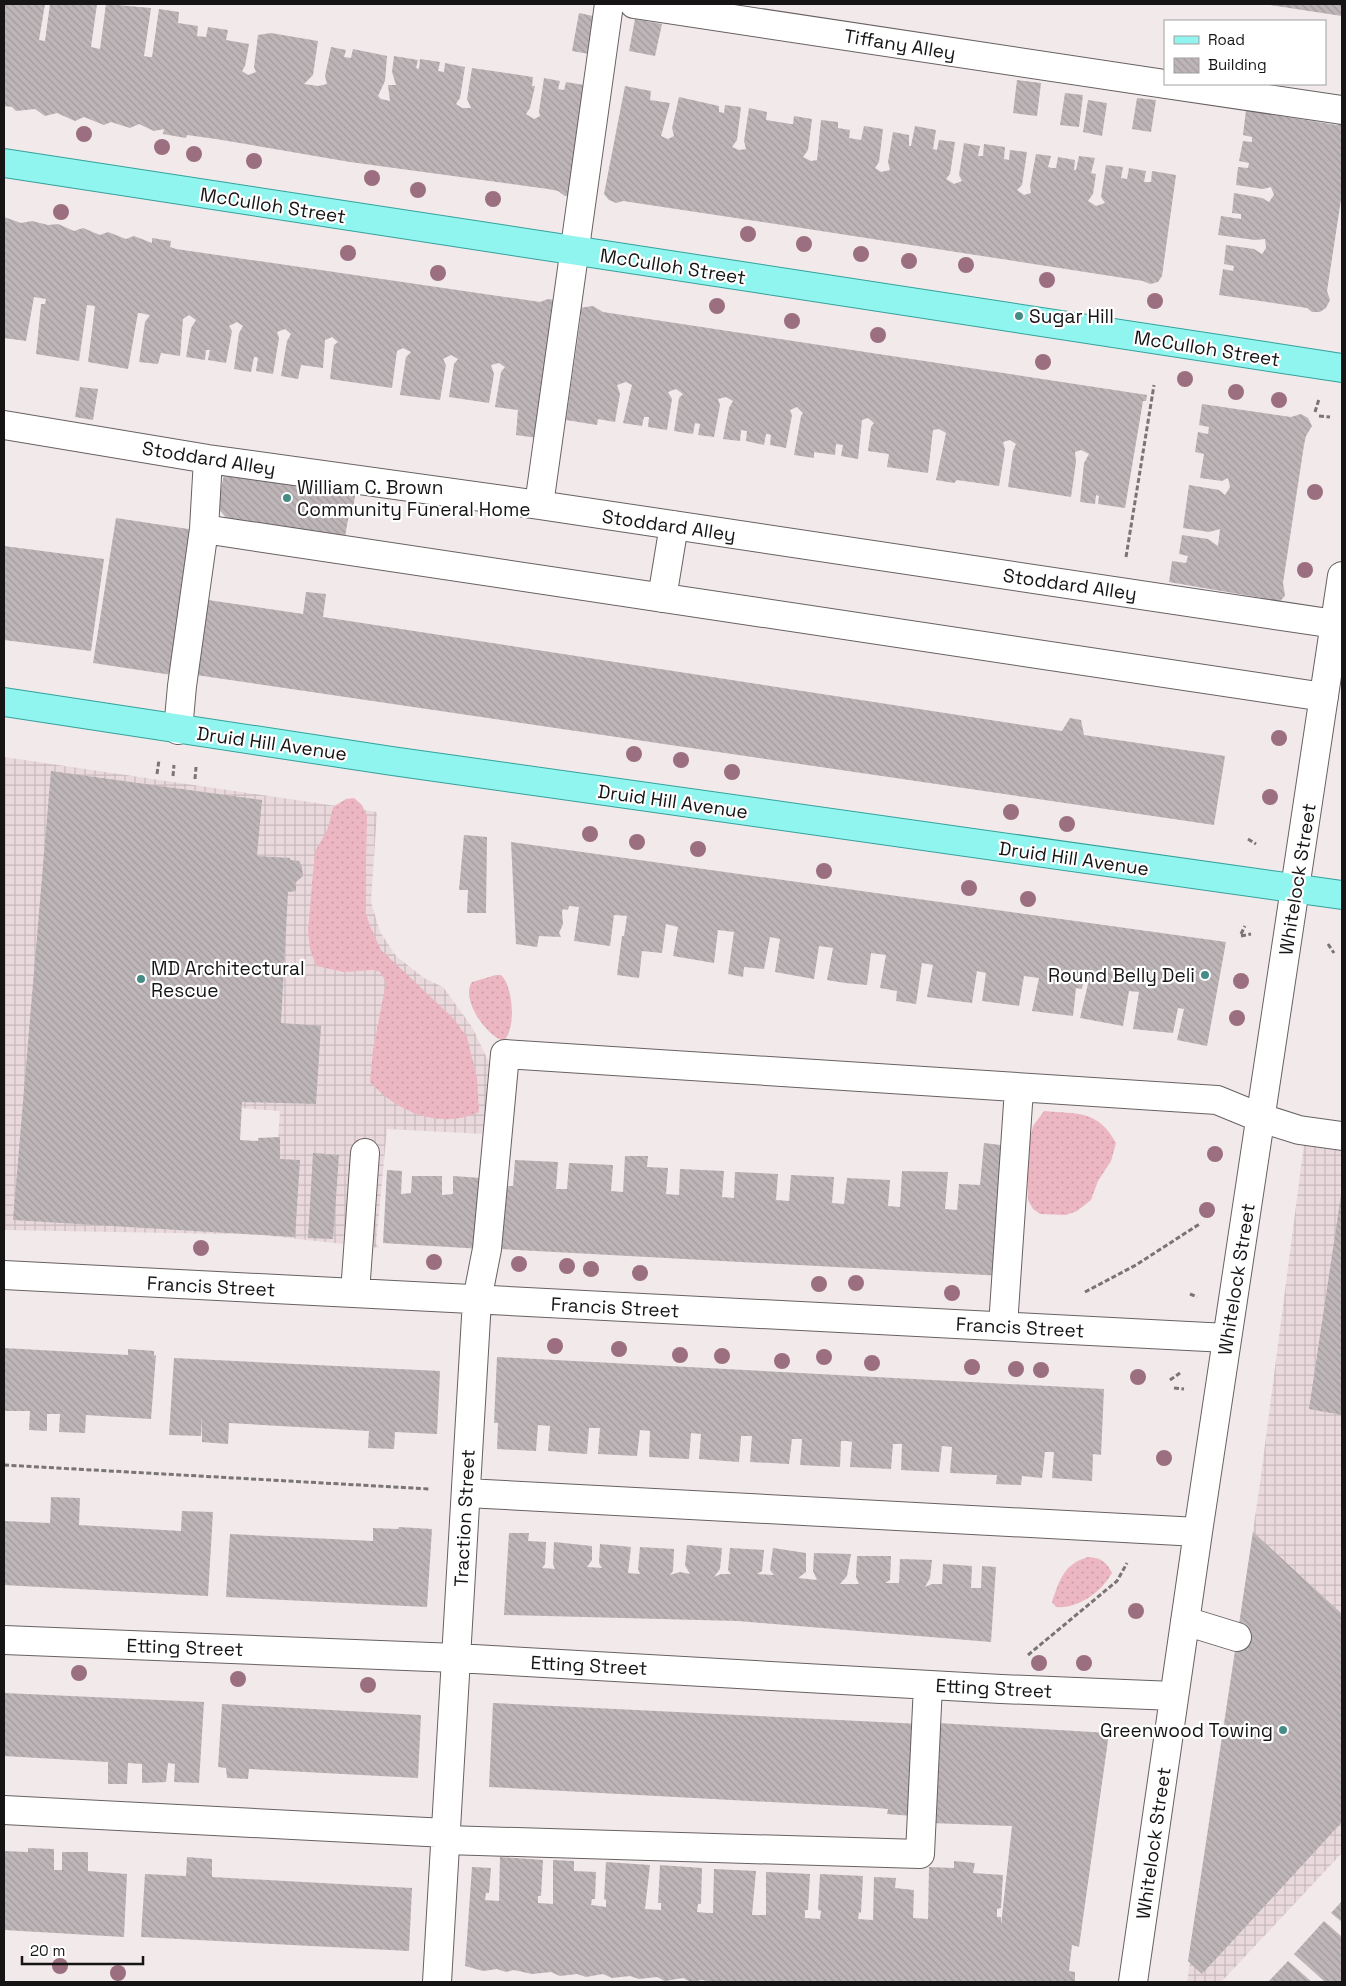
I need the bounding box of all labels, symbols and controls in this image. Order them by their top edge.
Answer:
legend [1164,20,1326,85]
street label: Tiffany Alley [842,23,958,66]
text: Road [1208,30,1245,49]
text: Building [1208,55,1267,74]
street label: McCulloh Street [198,182,348,229]
street label: McCulloh Street [598,243,748,290]
place label: Sugar Hill [1029,304,1114,329]
marker: Sugar Hill [1013,310,1025,322]
street label: McCulloh Street [1132,325,1282,372]
street label: Stoddard Alley [140,436,278,481]
place label: William C. Brown Community Funeral Home [297,475,531,522]
marker: William C. Brown Community Funeral Home [281,492,293,504]
street label: Stoddard Alley [600,504,738,547]
street label: Stoddard Alley [1001,563,1139,606]
street label: Druid Hill Avenue [195,721,349,766]
street label: Druid Hill Avenue [596,779,750,824]
street label: Whitelock Street [1273,801,1322,957]
street label: Druid Hill Avenue [997,836,1151,881]
place label: MD Architectural Rescue [151,956,305,1003]
place label: Round Belly Deli [1048,963,1195,988]
marker: Round Belly Deli [1199,969,1211,981]
marker: MD Architectural Rescue [135,973,147,985]
street label: Whitelock Street [1212,1201,1261,1357]
street label: Francis Street [146,1271,276,1302]
street label: Francis Street [550,1292,680,1323]
street label: Francis Street [955,1312,1085,1343]
street label: Traction Street [448,1448,481,1588]
street label: Etting Street [126,1633,244,1662]
street label: Etting Street [530,1650,648,1681]
street label: Etting Street [935,1673,1053,1704]
place label: Greenwood Towing [1100,1718,1273,1743]
marker: Greenwood Towing [1277,1724,1289,1736]
street label: Whitelock Street [1130,1765,1177,1921]
scale bar [22,1934,144,1966]
text: 20 m [30,1941,65,1960]

